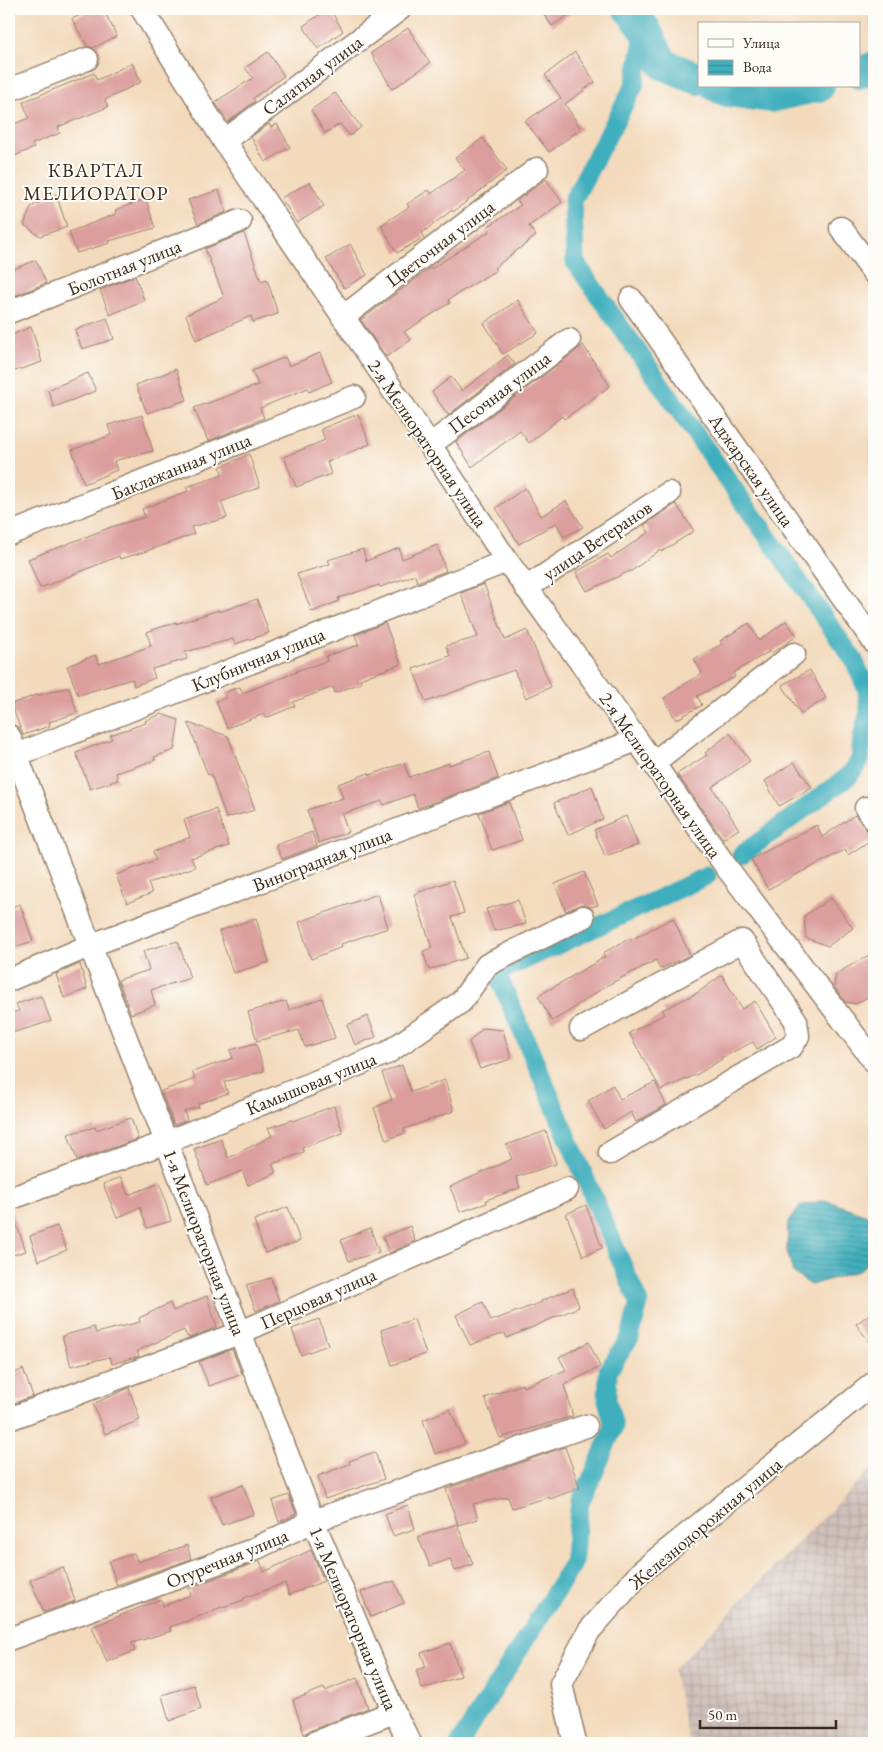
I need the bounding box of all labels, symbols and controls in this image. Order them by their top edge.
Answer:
legend [698,22,860,88]
street label: Салатная улица [257,29,368,121]
text: Улица [742,33,780,52]
text: Вода [743,57,772,76]
district label: КВАРТАЛ МЕЛИОРАТОР [23,157,169,206]
street label: Цветочная улица [381,194,500,293]
street label: Болотная улица [64,233,185,302]
street label: Песочная улица [443,345,556,439]
street label: 2-я Мелиораторная улица [362,354,493,533]
street label: Аджарская улица [703,408,800,532]
street label: Баклажанная улица [107,427,255,506]
street label: улица Ветеранов [538,495,657,586]
street label: Клубничная улица [188,621,329,698]
street label: 2-я Мелиораторная улица [594,687,728,864]
street label: Виноградная улица [249,821,396,897]
street label: Камышовая улица [242,1046,380,1121]
street label: 1-я Мелиораторная улица [157,1145,252,1339]
street label: Перцовая улица [256,1262,381,1335]
street label: Железнодорожная улица [623,1452,787,1596]
street label: Огуречная улица [162,1522,292,1594]
street label: 1-я Мелиораторная улица [303,1522,404,1714]
scale bar [700,1697,837,1729]
text: 50 m [708,1705,737,1724]

